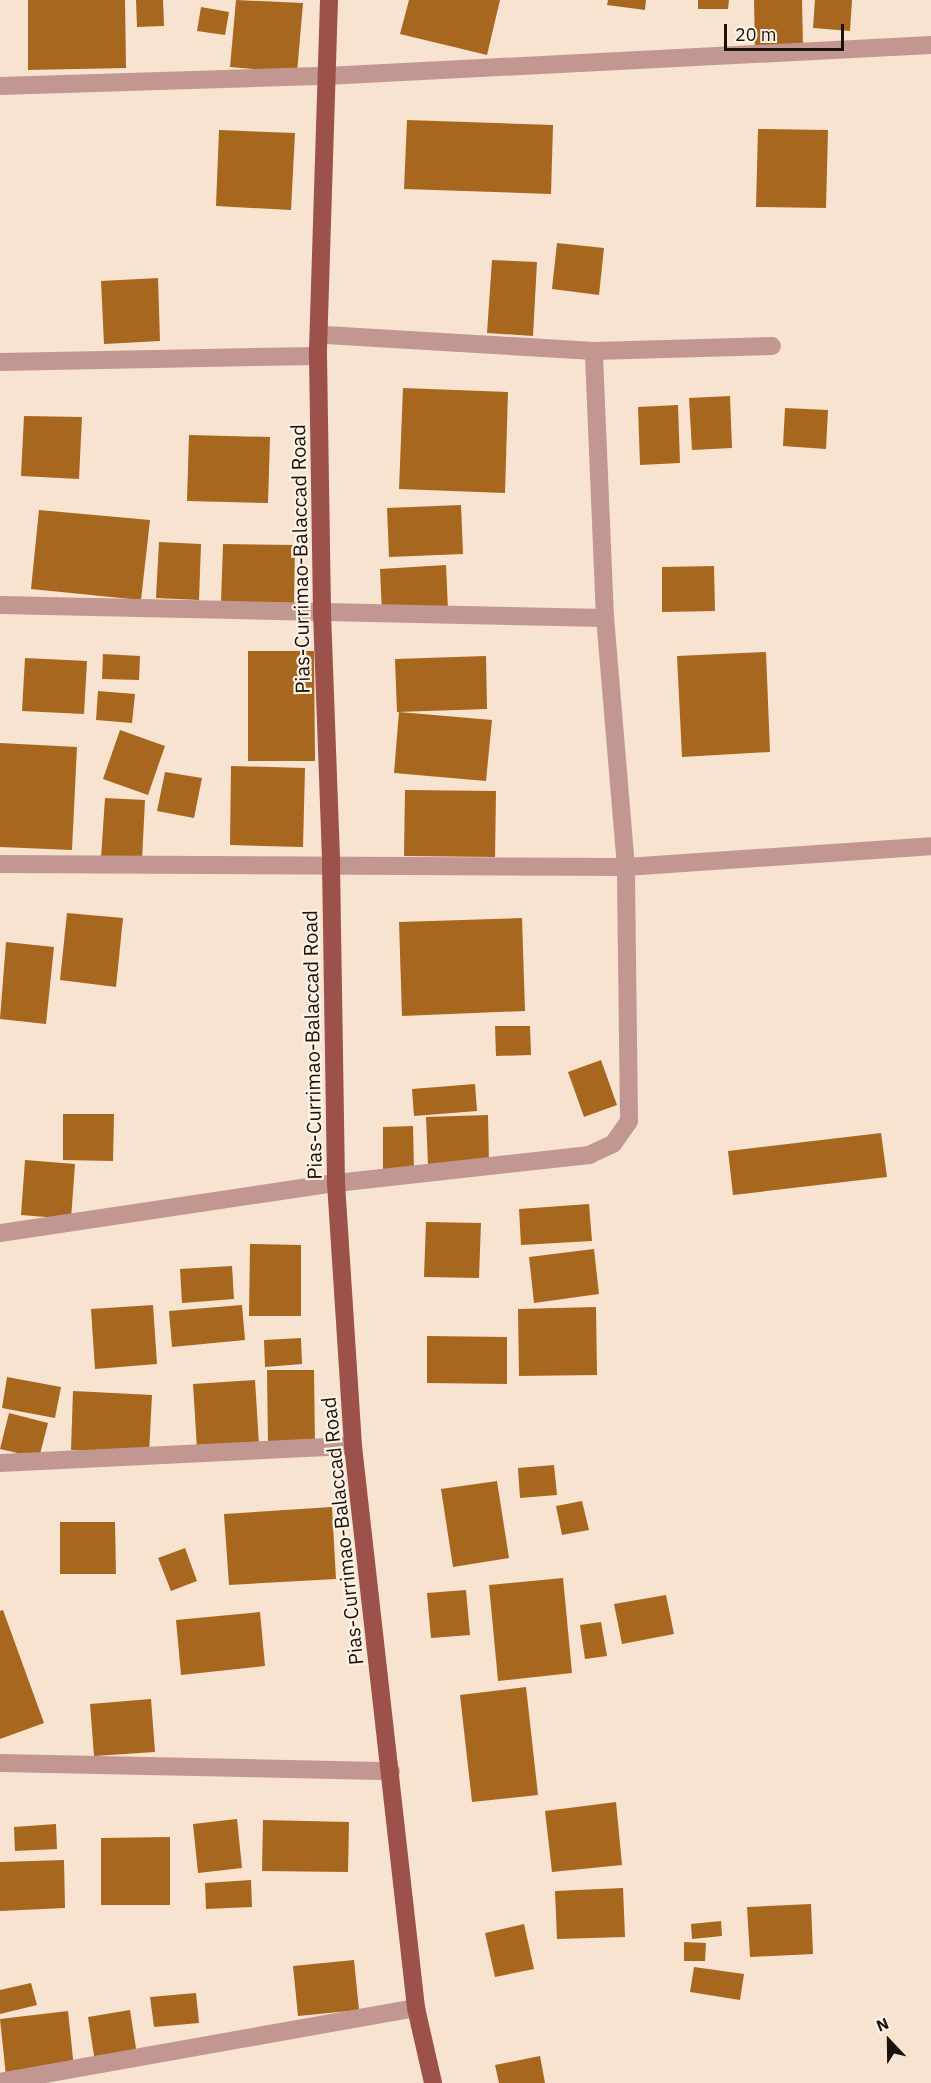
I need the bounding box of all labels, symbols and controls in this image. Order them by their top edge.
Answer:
scale bar [727,12,847,50]
text: 20 m [735,23,777,46]
street label: Pias-Currimao-Balaccad Road [286,424,314,694]
street label: Pias-Currimao-Balaccad Road [298,910,326,1180]
street label: Pias-Currimao-Balaccad Road [316,1396,368,1666]
north arrow [859,2011,919,2071]
text: N [873,2013,891,2036]

